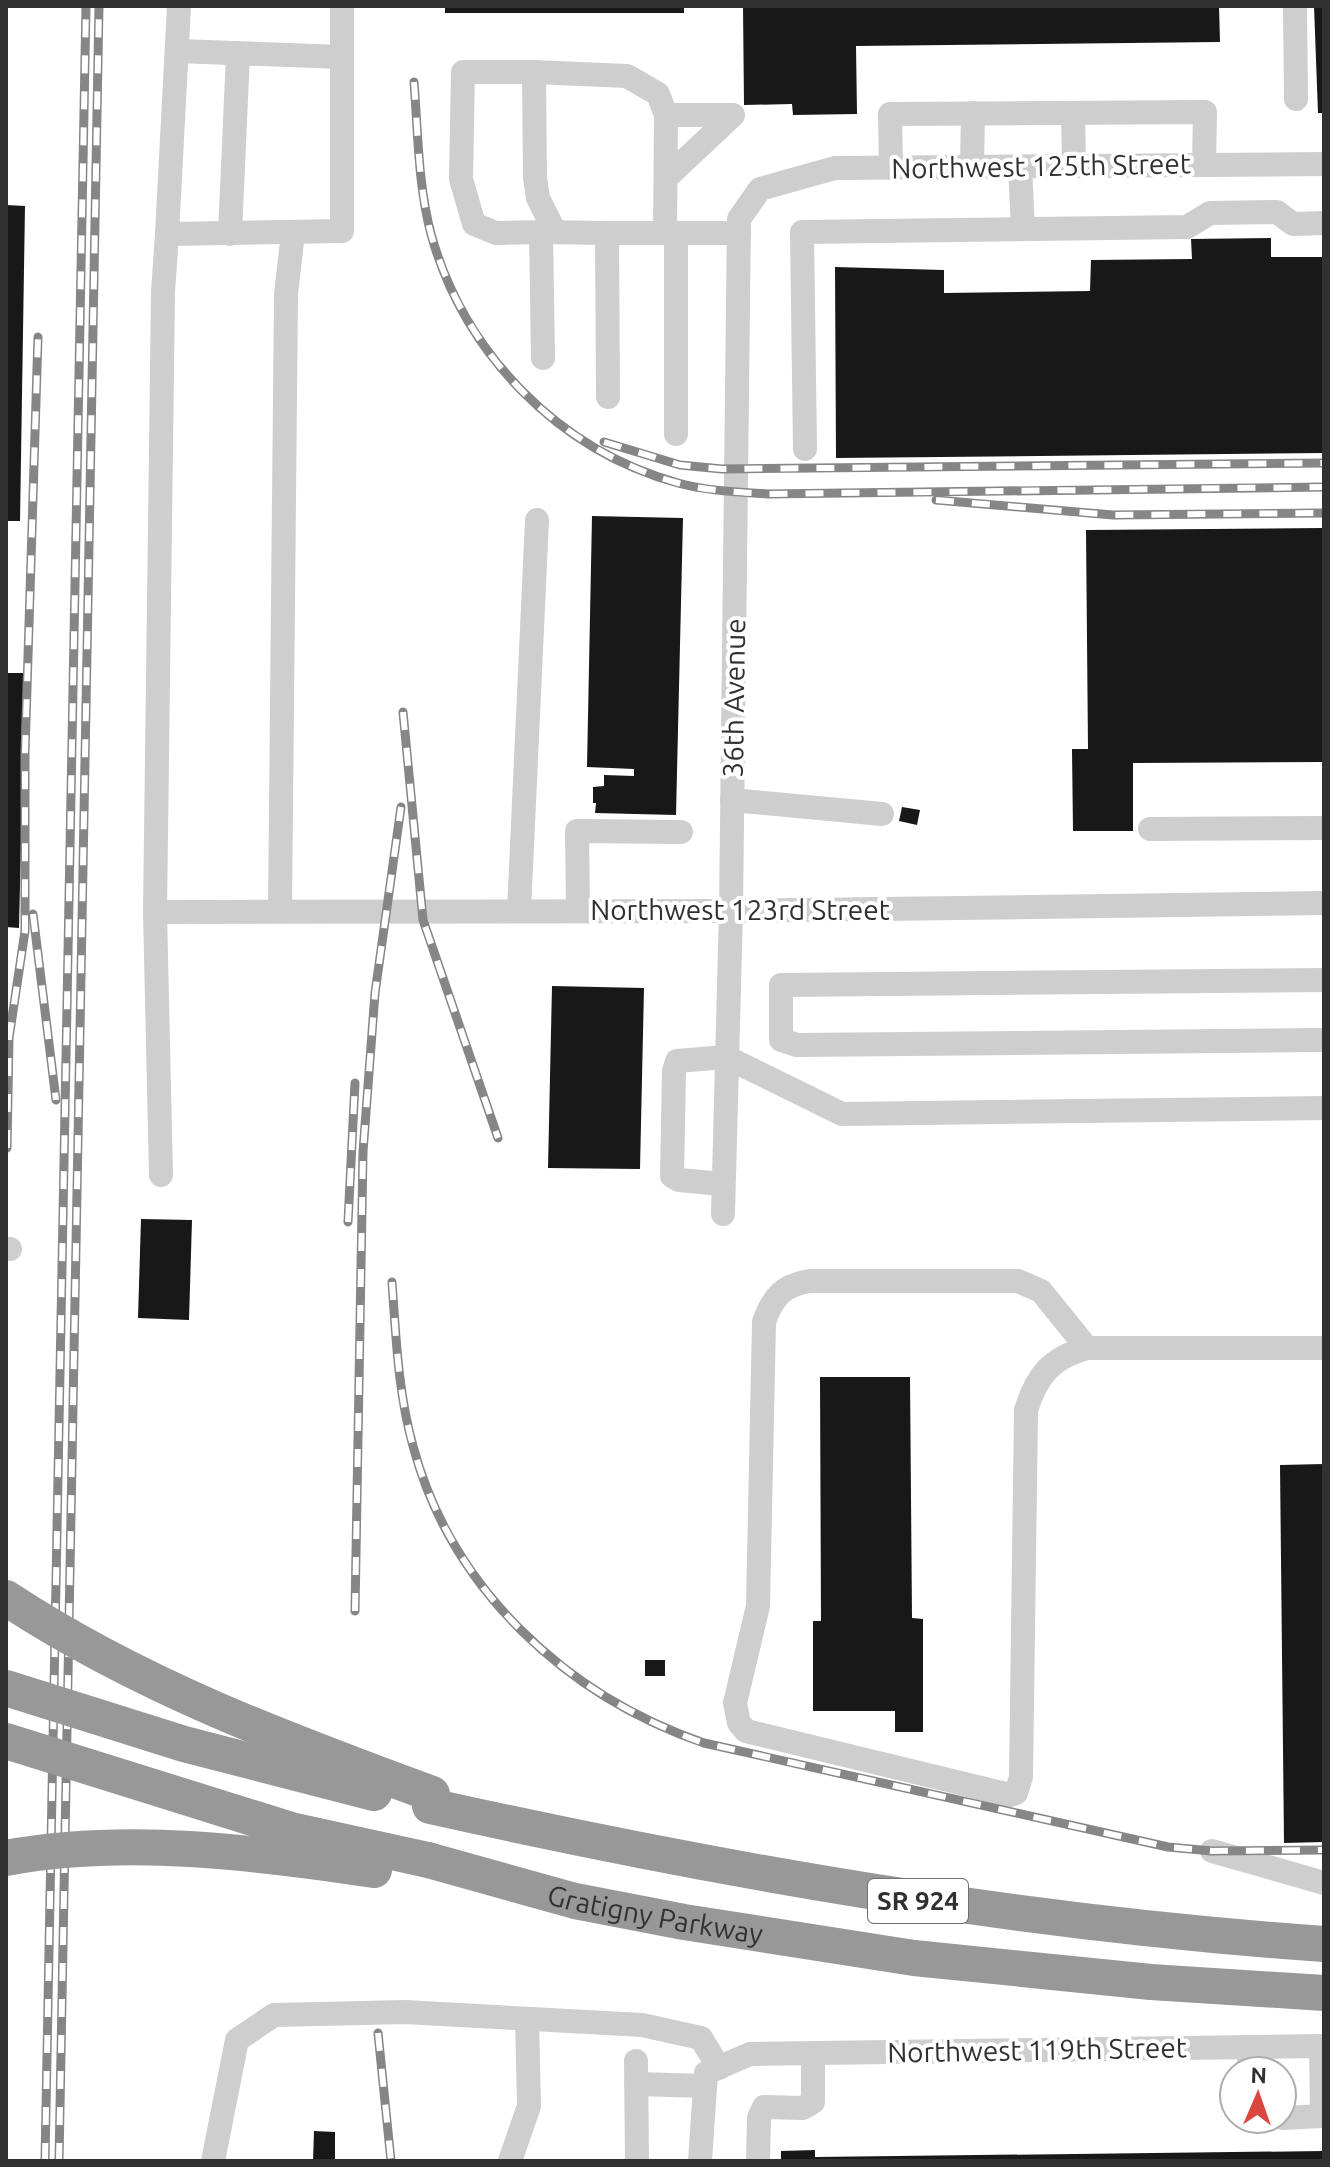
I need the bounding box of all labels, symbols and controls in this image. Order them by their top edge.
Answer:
street label: Northwest 125th Street [891,147,1191,184]
street label: 36th Avenue [717,618,750,778]
street label: Northwest 123rd Street [590,894,890,925]
street label: Gratigny Parkway [544,1878,765,1949]
road number: SR 924 [868,1879,968,1923]
street label: Northwest 119th Street [887,2031,1187,2068]
north arrow [1218,2055,1298,2135]
text: N [1250,2062,1267,2087]

